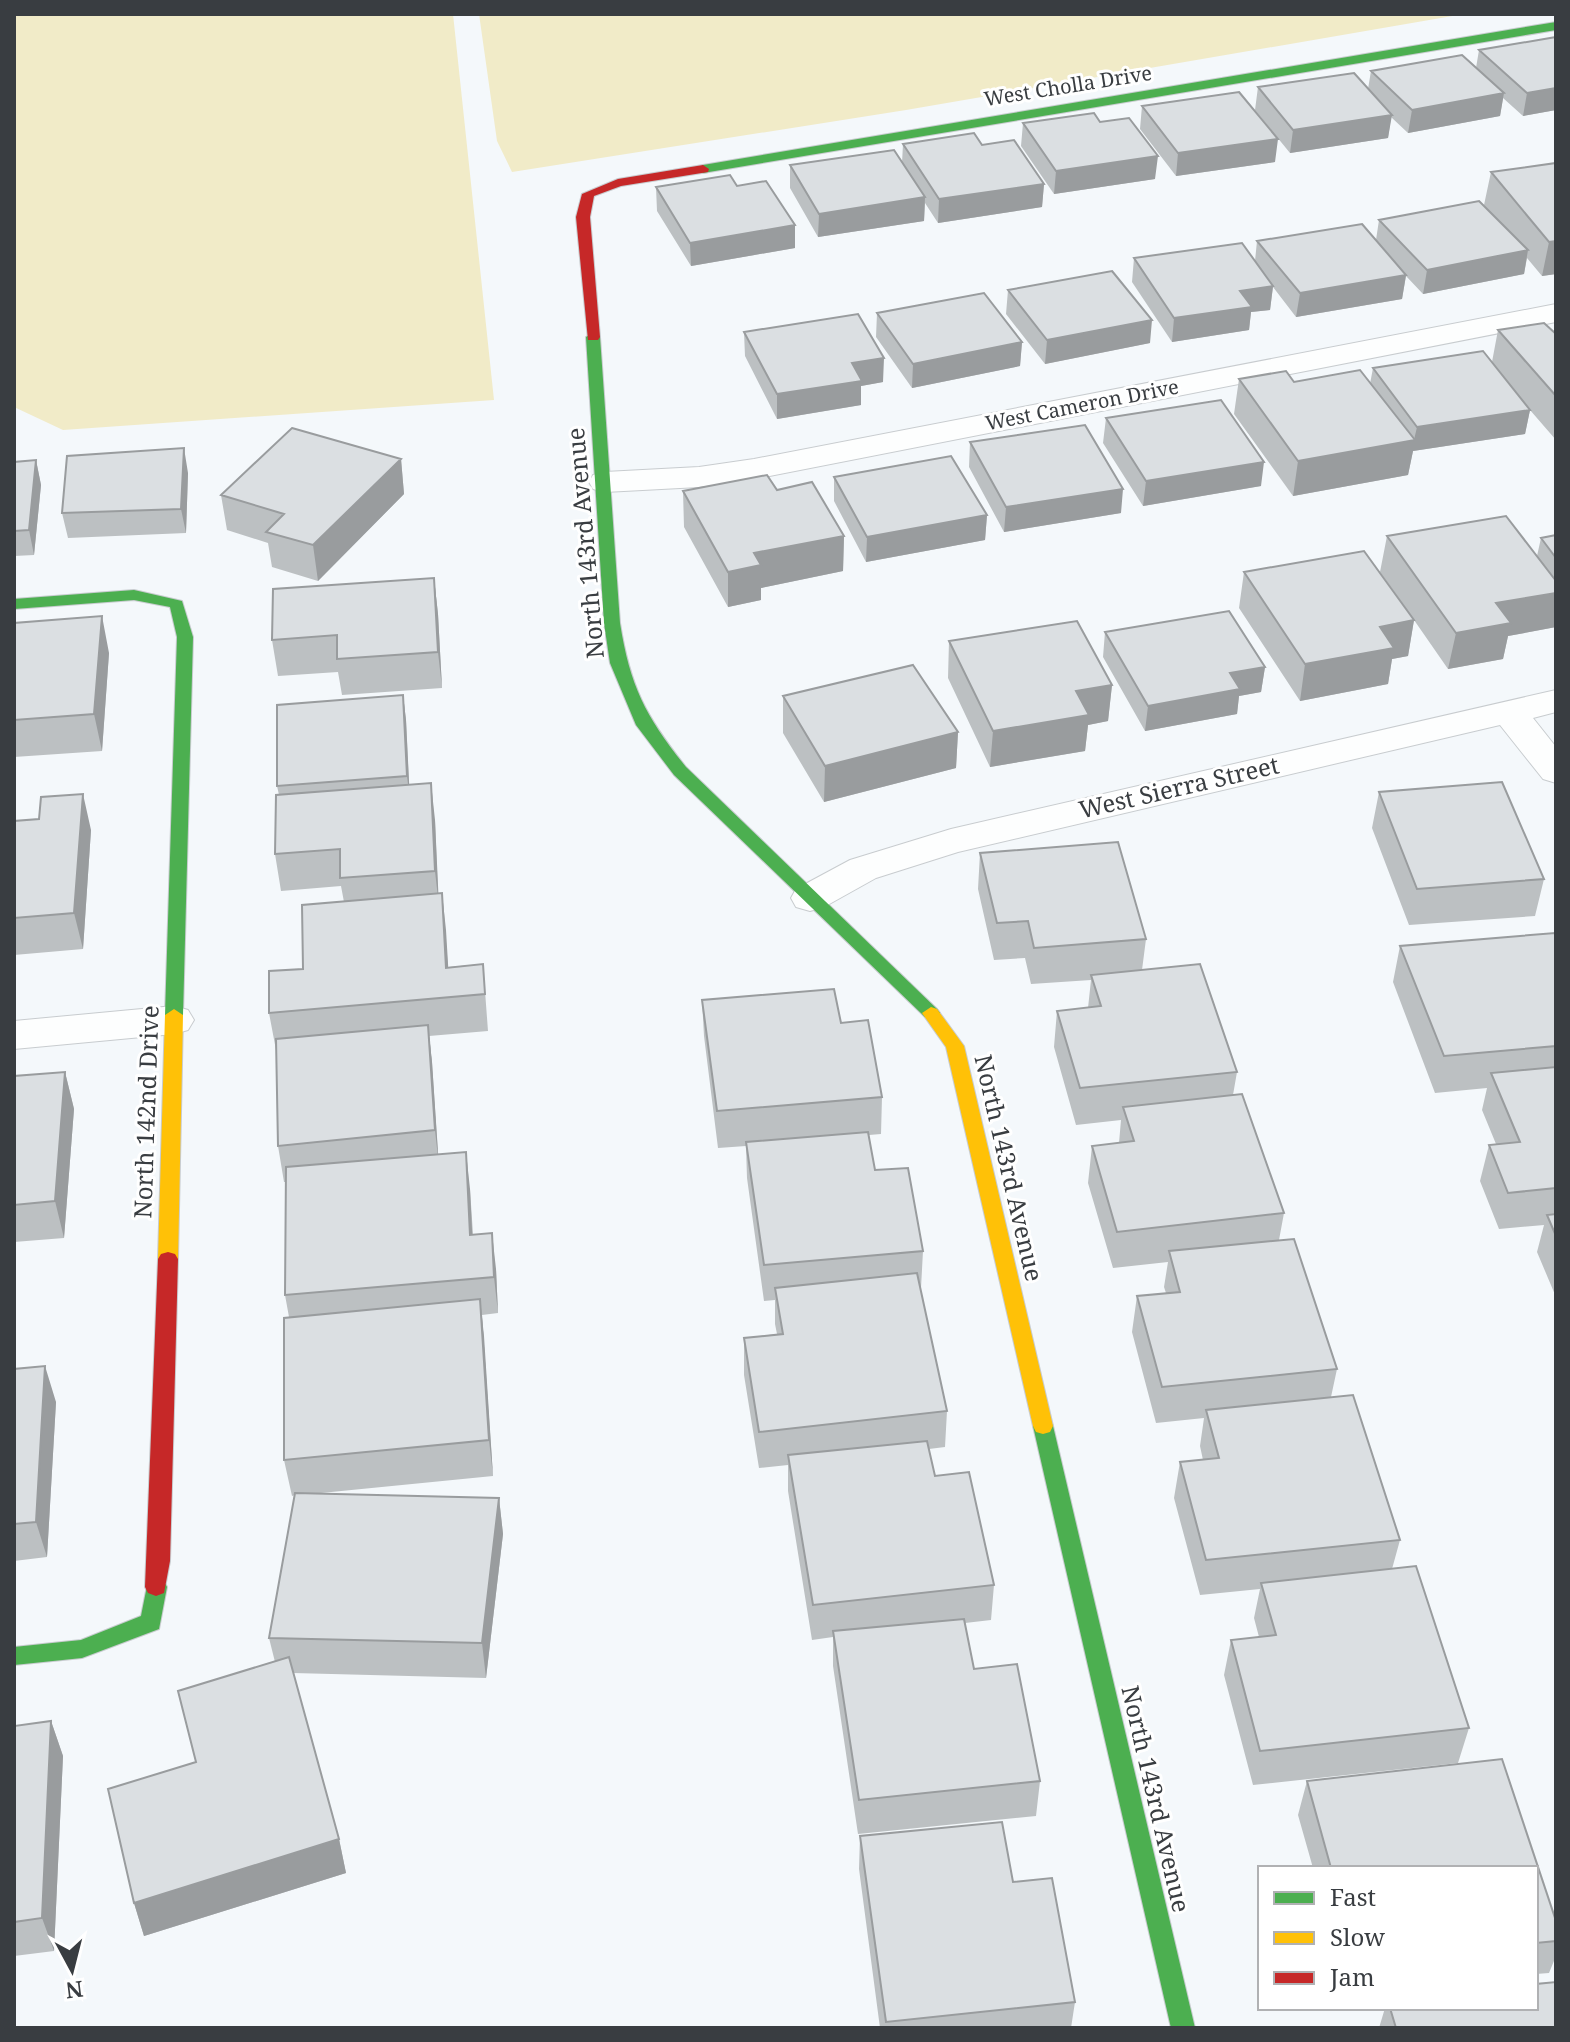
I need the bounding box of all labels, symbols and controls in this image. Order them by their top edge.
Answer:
street label: West Cholla Drive [982,59,1154,112]
street label: West Cameron Drive [983,373,1181,437]
street label: North 143rd Avenue [558,426,611,660]
street label: West Sierra Street [1075,747,1282,826]
street label: North 142nd Drive [125,1005,166,1219]
street label: North 143rd Avenue [967,1051,1052,1284]
street label: North 143rd Avenue [1114,1682,1199,1915]
legend [1258,1866,1538,2010]
text: Fast [1330,1880,1376,1913]
text: Slow [1330,1920,1385,1953]
north arrow [32,1930,112,2010]
text: Jam [1329,1960,1375,1993]
text: N [64,1975,85,2007]

